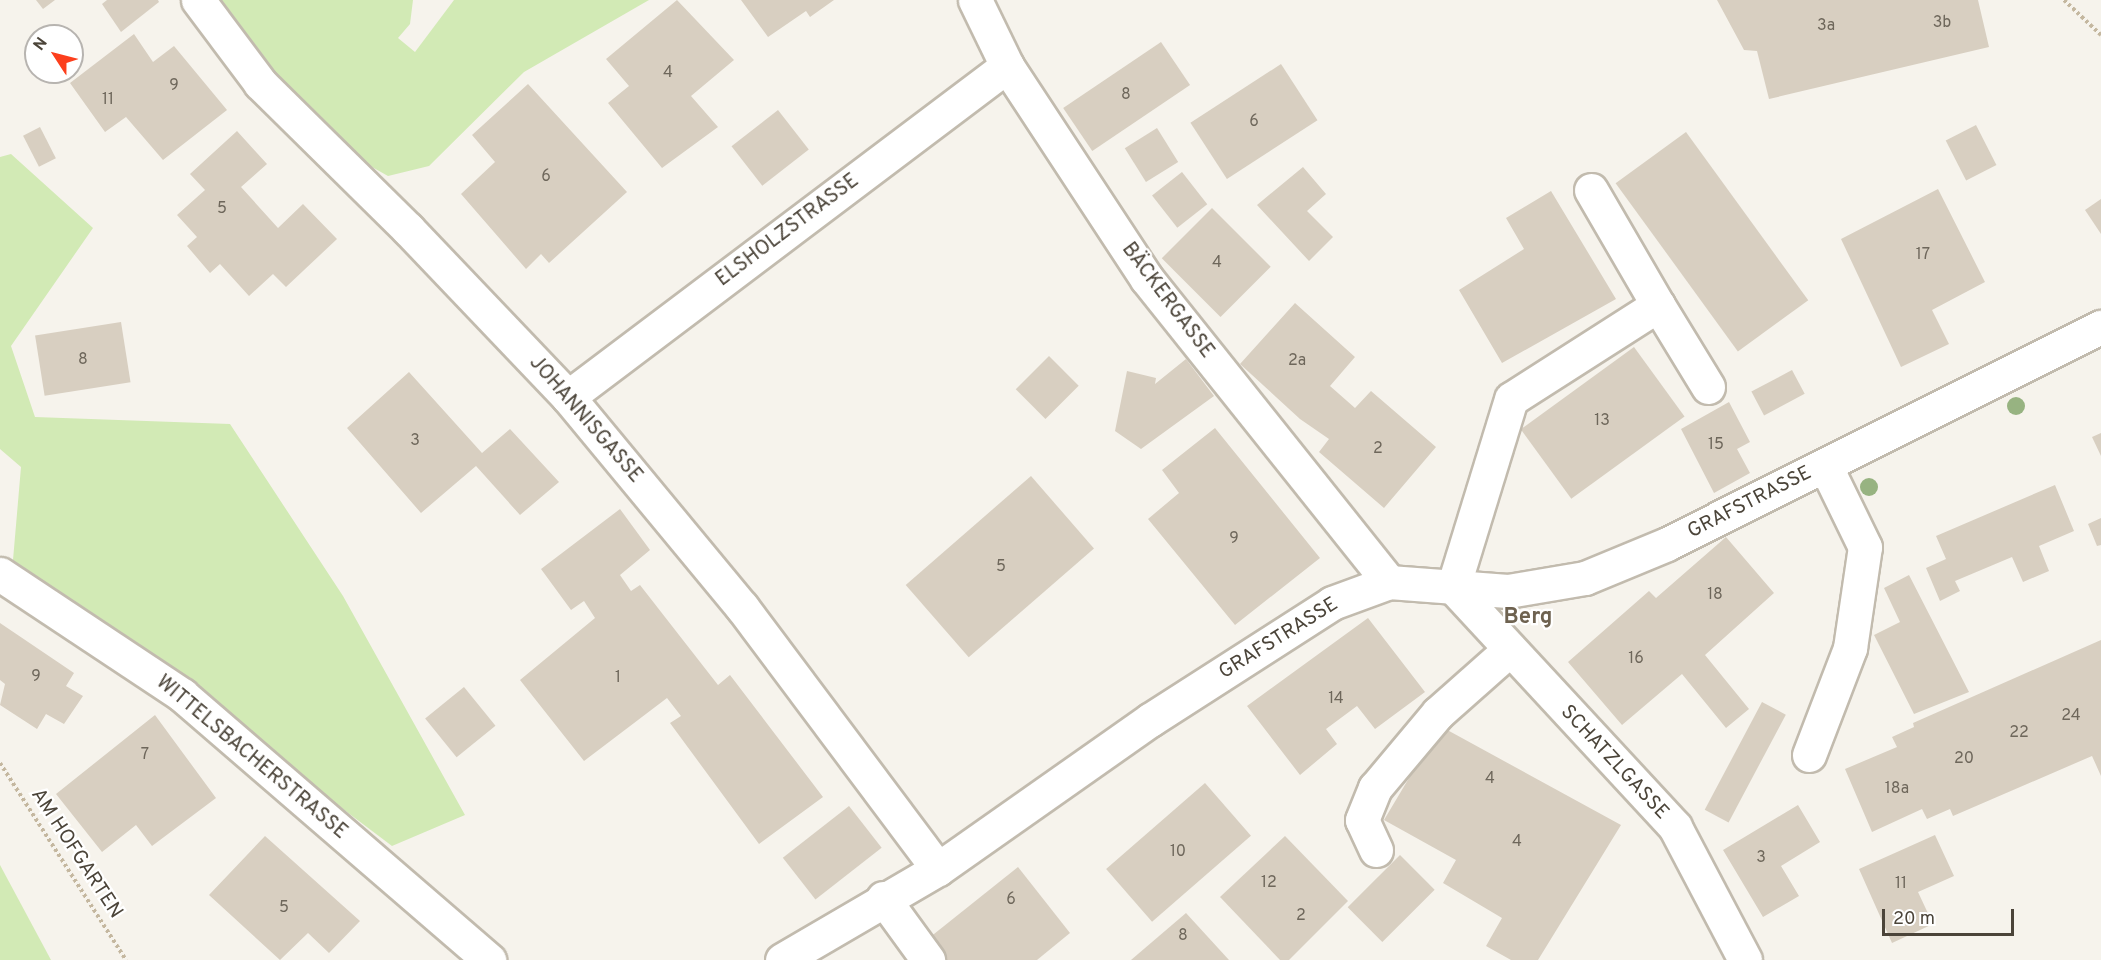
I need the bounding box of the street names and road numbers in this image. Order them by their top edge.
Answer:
street label: ELSHOLZSTRASSE [712,170,864,292]
street label: BÄCKERGASSE [1116,238,1218,364]
street label: JOHANNISGASSE [523,352,647,488]
street label: GRAFSTRASSE [1684,462,1816,544]
street label: GRAFSTRASSE [1215,593,1343,685]
street label: WITTELSBACHERSTRASSE [151,671,351,845]
street label: SCHATZLGASSE [1555,701,1673,825]
street label: AM HOFGARTEN [25,785,127,923]

